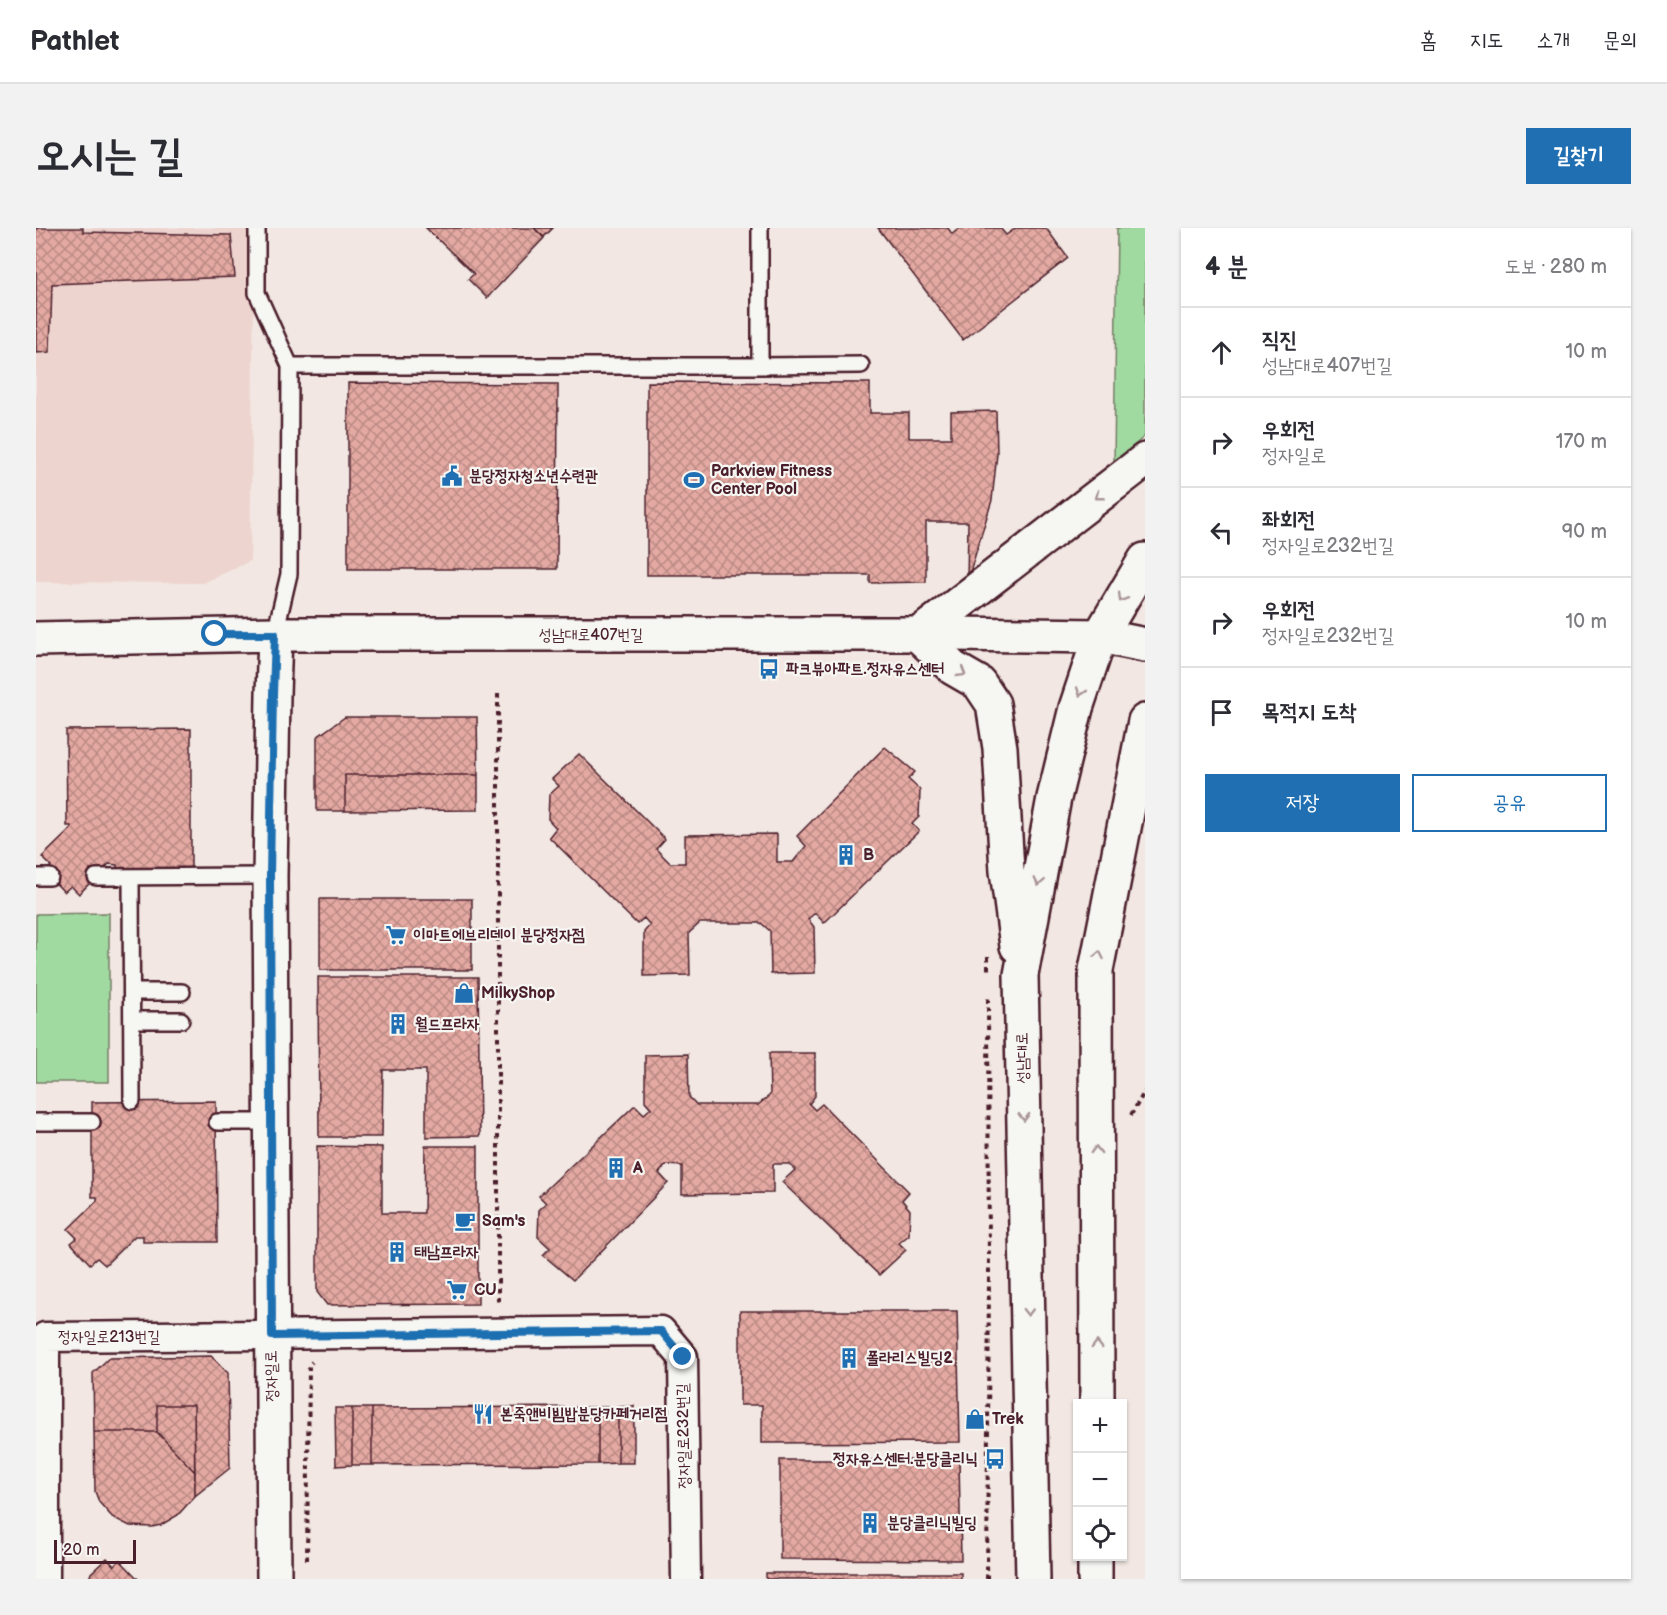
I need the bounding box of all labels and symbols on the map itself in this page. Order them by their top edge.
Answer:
place label: Parkview Fitness Center Pool [711,462,832,499]
public building icon: 분당정자청소년수련관 [440,464,464,488]
place label: 분당정자청소년수련관 [469,467,598,486]
sports icon: Parkview Fitness Center Pool [682,468,706,492]
one-way arrow [1094,489,1105,500]
one-way arrow [1118,592,1130,602]
route start [201,620,227,646]
street label: 성남대로407번길 [539,626,643,645]
bus stop icon: 파크뷰아파트.정자유스센터 [757,657,781,681]
place label: 파크뷰아파트.정자유스센터 [786,660,944,679]
one-way arrow [956,666,966,678]
one-way arrow [1076,686,1088,697]
building icon: B [834,843,858,867]
place label: B [863,846,874,865]
one-way arrow [1033,877,1046,887]
supermarket icon: 이마트에브리데이 분당정자점 [384,923,408,947]
place label: 이마트에브리데이 분당정자점 [413,926,585,945]
one-way arrow [1092,951,1105,961]
shop icon: MilkyShop [452,981,476,1005]
place label: MilkyShop [481,984,555,1003]
building icon: 월드프라자 [386,1012,410,1036]
place label: 월드프라자 [415,1015,480,1034]
street label: 성남대로 [1013,1032,1033,1084]
one-way arrow [1018,1113,1030,1122]
one-way arrow [1090,1146,1102,1155]
building icon: A [604,1156,628,1180]
place label: A [632,1159,643,1178]
cafe icon: Sam's [453,1209,477,1233]
place label: Sam's [482,1212,526,1231]
building icon: 태남프라자 [385,1240,409,1264]
place label: 태남프라자 [414,1243,479,1262]
supermarket icon: CU [445,1278,469,1302]
place label: CU [474,1281,497,1300]
one-way arrow [1022,1308,1034,1317]
street label: 정자일로213번길 [58,1328,160,1347]
one-way arrow [1091,1341,1103,1350]
route end [669,1343,695,1369]
building icon: 폴라리스빌딩2 [837,1346,861,1370]
place label: 폴라리스빌딩2 [866,1349,953,1368]
street label: 정자일로 [262,1350,282,1402]
street label: 정자일로232번길 [674,1383,694,1489]
restaurant icon: 본죽앤비빔밥분당카페거리점 [471,1402,495,1426]
place label: 본죽앤비빔밥분당카페거리점 [500,1405,668,1424]
shop icon: Trek [963,1407,987,1431]
place label: Trek [992,1410,1024,1429]
bus stop icon: 정자유스센터.분당클리닉 [983,1447,1007,1471]
place label: 정자유스센터.분당클리닉 [833,1450,978,1469]
building icon: 분당클리닉빌딩 [858,1511,882,1535]
place label: 분당클리닉빌딩 [887,1514,977,1533]
scale bar [54,1537,136,1564]

